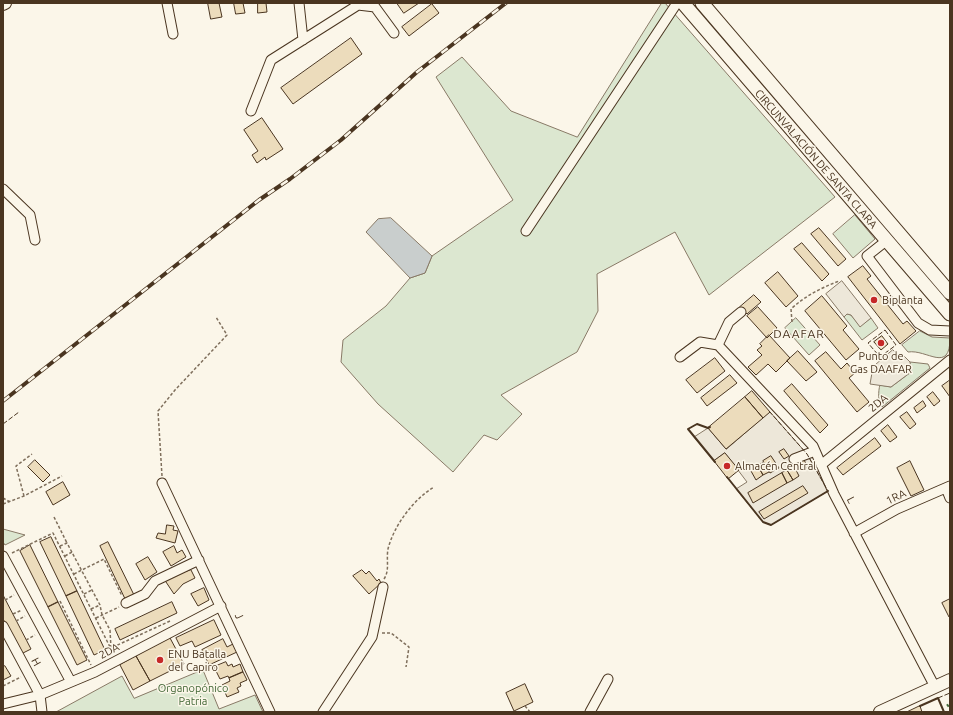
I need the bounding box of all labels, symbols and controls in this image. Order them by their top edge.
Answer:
street label: CIRCUNVALACIÓN DE SANTA CLARA [752,87,880,231]
place label: Biplanta [882,293,923,307]
marker: Biplanta [869,295,879,305]
district label: DAAFAR [773,327,825,341]
marker: Punto de Gas DAAFAR [876,338,886,348]
place label: Punto de Gas DAAFAR [850,349,912,375]
street label: 2DA [866,391,890,415]
place label: Almacén Central [735,459,816,473]
marker: Almacén Central [722,461,732,471]
street label: 1RA [884,487,908,507]
street label: L [844,494,858,506]
street label: J [232,611,246,621]
street label: 2DA [97,640,121,662]
place label: ENU Batalla del Capiro [168,647,226,673]
marker: ENU Batalla del Capiro [155,655,165,665]
street label: H [28,656,44,668]
park label: Organopónico Patria [158,681,228,707]

